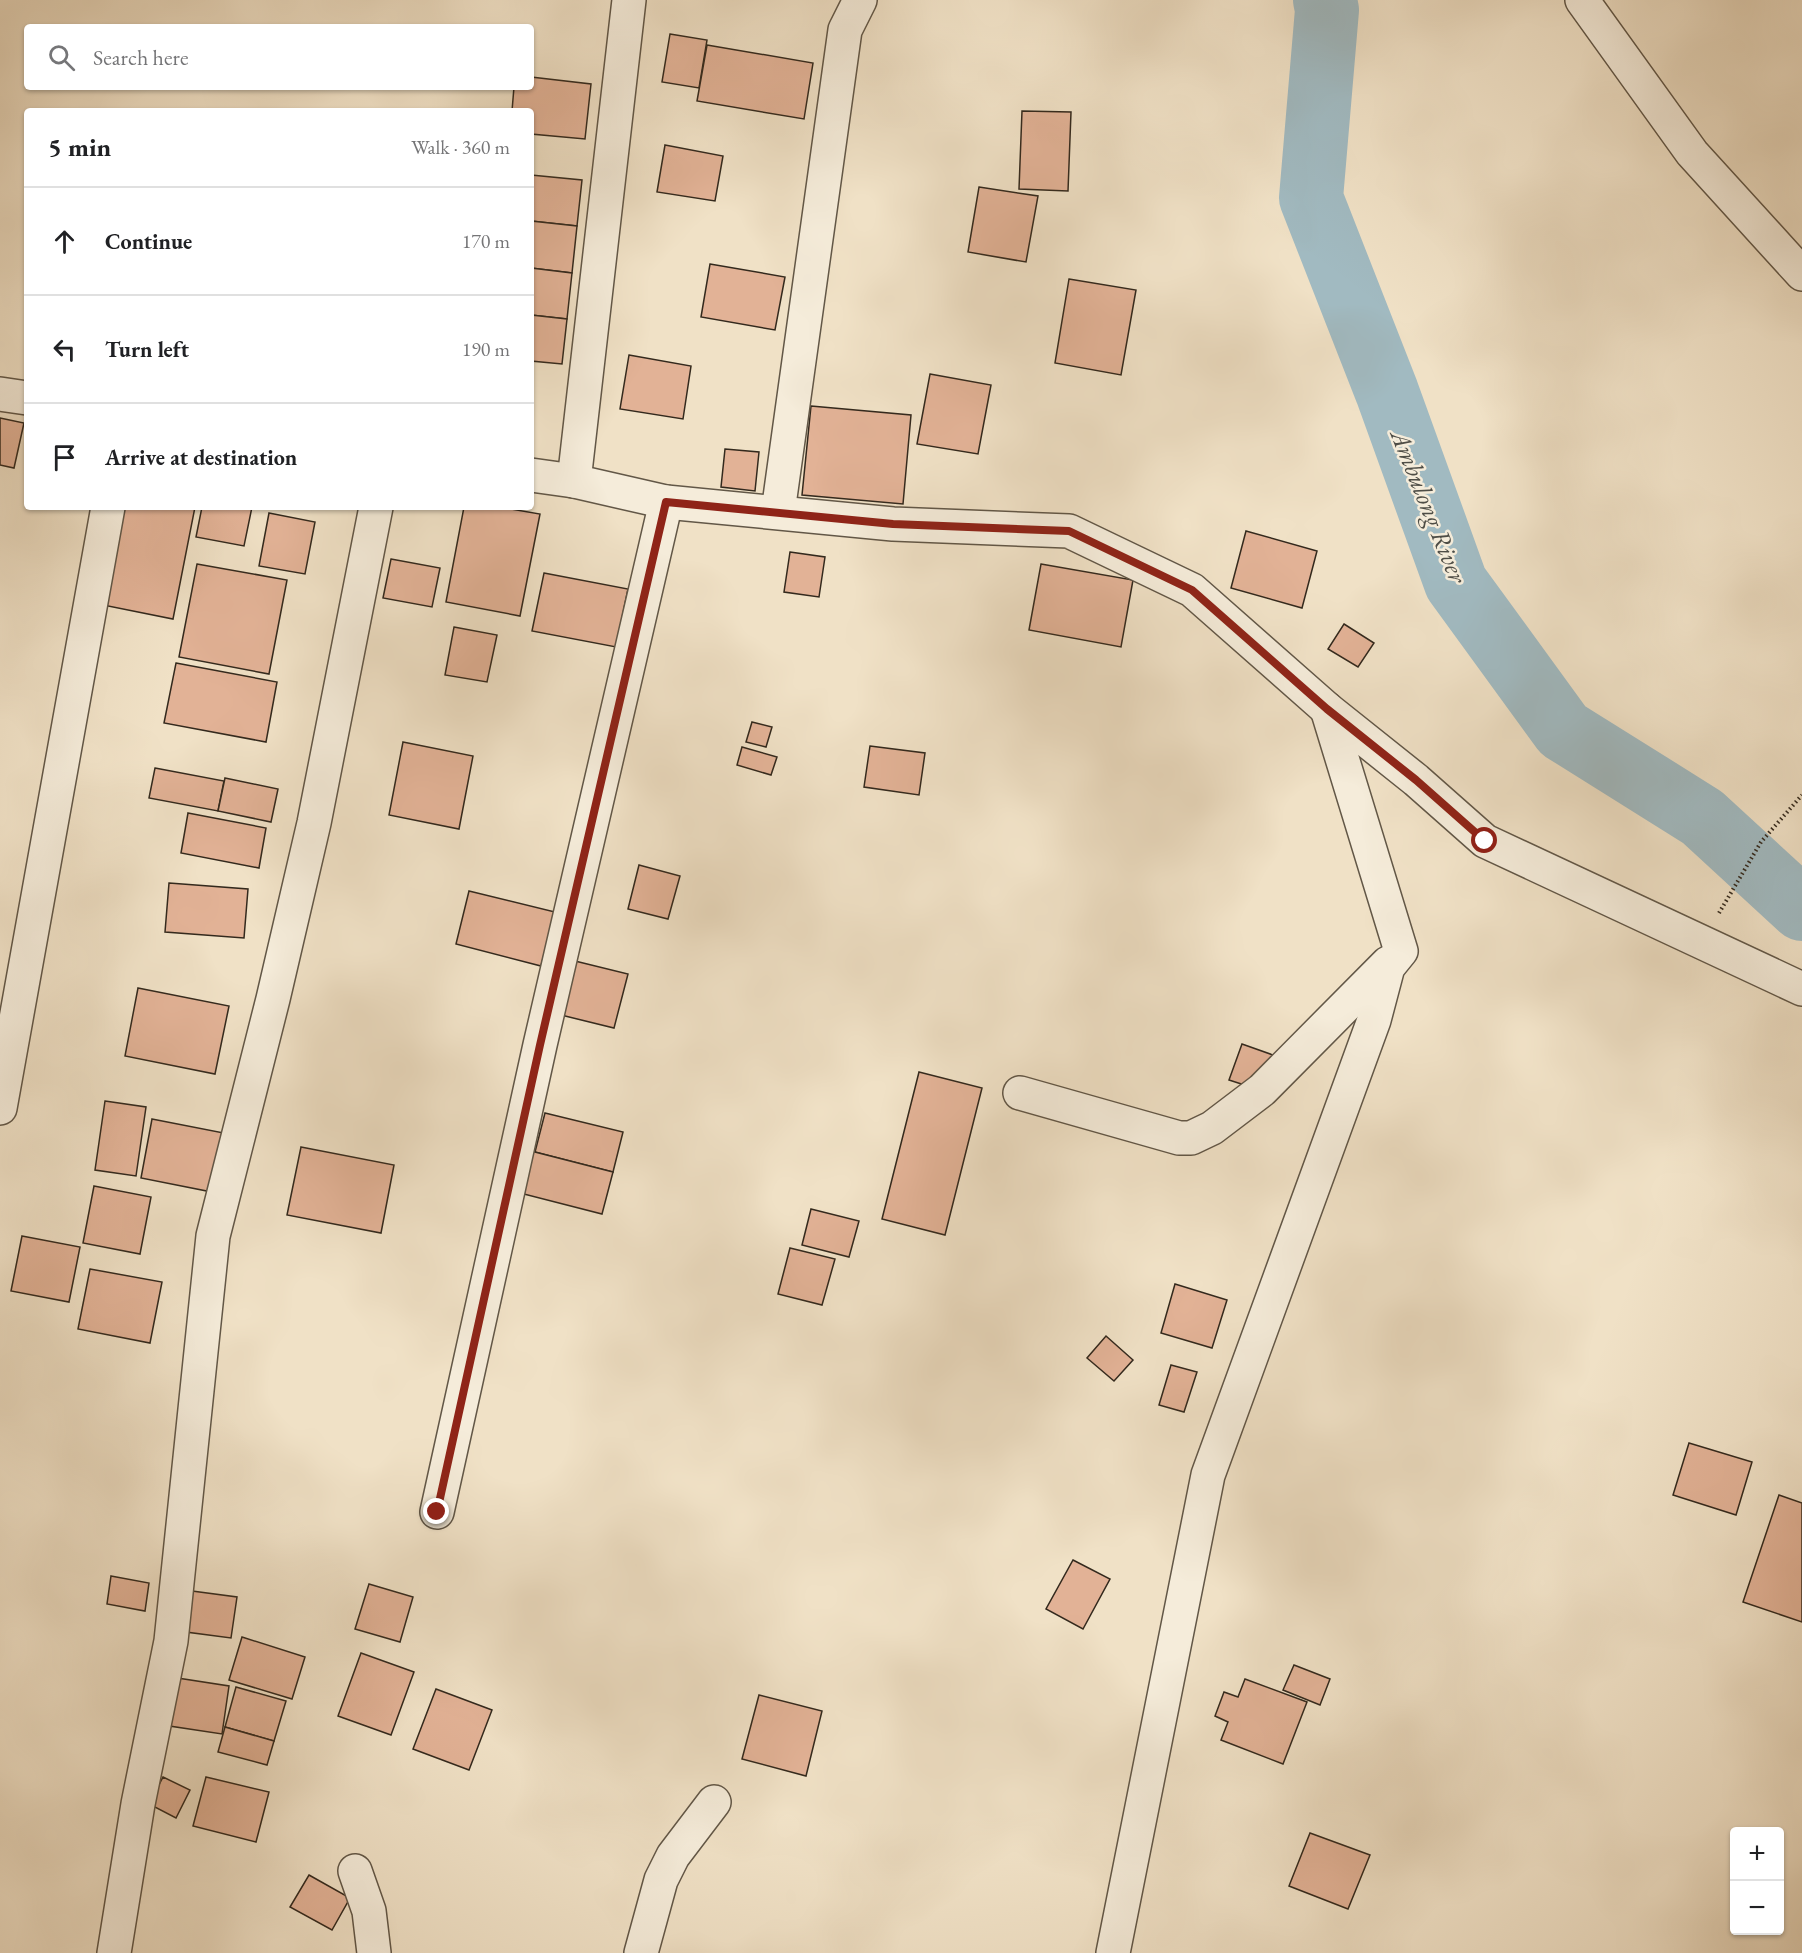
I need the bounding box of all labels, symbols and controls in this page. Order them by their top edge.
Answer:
search box [24,24,534,90]
icon: search [45,41,78,74]
text: Search here [93,43,188,72]
text: 5 min [48,130,111,164]
text: Walk · 360 m [411,134,510,160]
icon: ahead [48,225,81,258]
text: Continue [105,227,192,256]
text: 170 m [462,228,510,254]
icon: left [48,333,81,366]
text: Turn left [105,335,189,364]
text: 190 m [462,336,510,362]
water label: Ambulong River [1382,422,1476,589]
icon: arrive [48,441,81,474]
text: Arrive at destination [105,443,297,472]
route start [1471,827,1497,853]
route end [423,1498,449,1524]
map controls [1730,1827,1784,1935]
button: + [1730,1827,1784,1881]
button: − [1730,1881,1784,1935]

